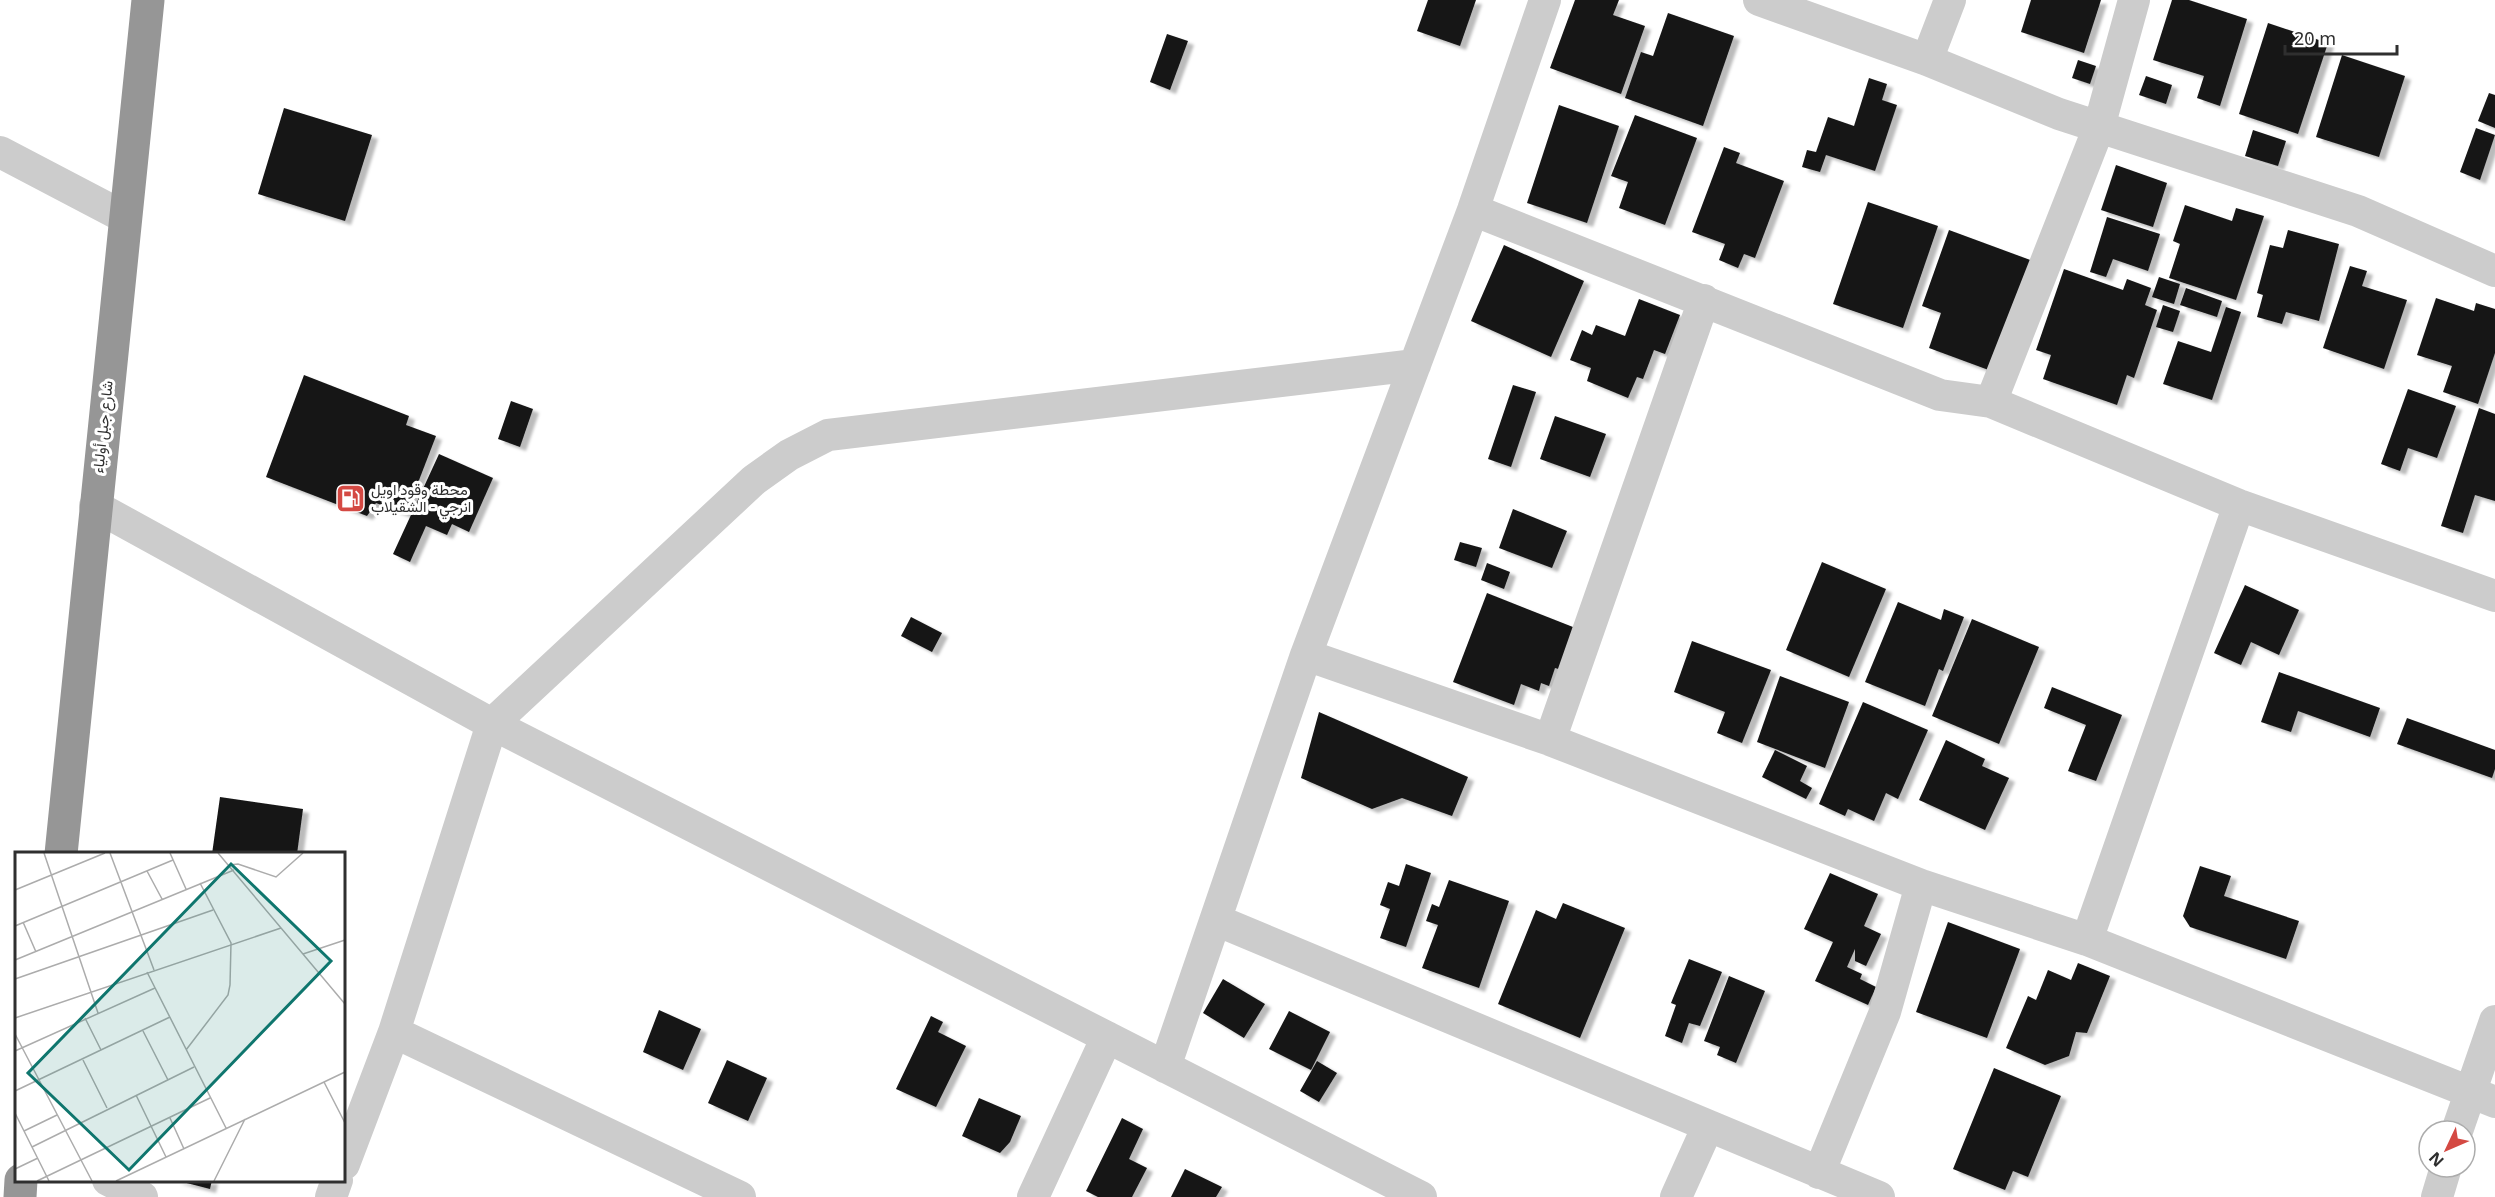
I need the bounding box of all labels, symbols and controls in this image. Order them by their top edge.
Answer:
scale bar [2285,18,2398,56]
text: 20 m [2294,26,2336,50]
street label: شارع جبل أولياء [87,379,119,474]
place label: محطة وقود اويل انرجي - الشقيلاب [371,479,471,520]
fuel station icon: محطة وقود اويل انرجي - الشقيلاب [334,483,366,515]
inset map [15,852,345,1182]
north arrow [2417,1119,2477,1179]
text: N [2424,1147,2449,1172]

